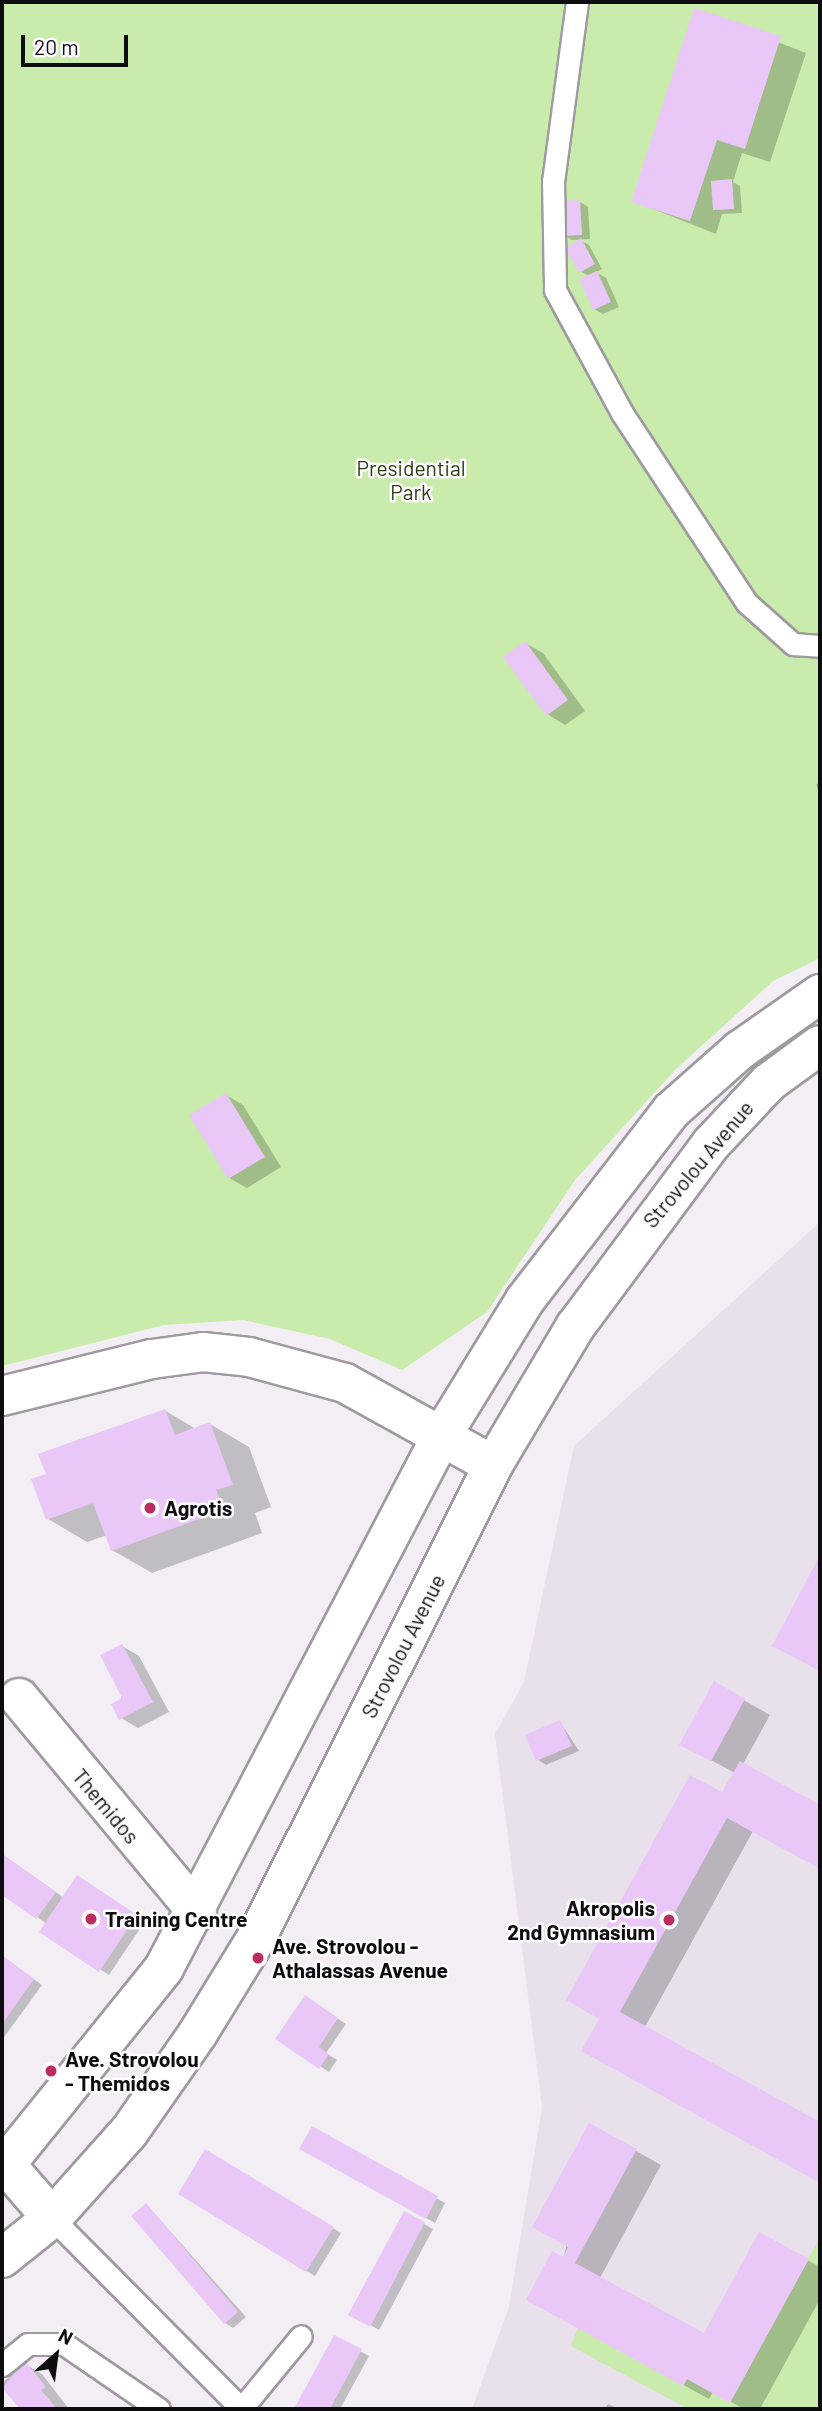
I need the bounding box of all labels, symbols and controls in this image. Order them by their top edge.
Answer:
scale bar [24,21,131,65]
text: 20 m [34,34,79,59]
park label: Presidential Park [357,455,465,505]
street label: Strovolou Avenue [638,1095,758,1233]
place label: Agrotis [164,1495,232,1521]
marker: Agrotis [142,1500,158,1516]
street label: Strovolou Avenue [356,1570,450,1722]
street label: Themidos [67,1763,145,1849]
place label: Akropolis 2nd Gymnasium [507,1895,655,1945]
place label: Training Centre [105,1906,248,1932]
marker: Training Centre [83,1911,99,1927]
marker: Akropolis 2nd Gymnasium [661,1912,677,1928]
place label: Ave. Strovolou - Athalassas Avenue [272,1933,448,1983]
marker: Ave. Strovolou - Athalassas Avenue [250,1950,266,1966]
place label: Ave. Strovolou - Themidos [65,2046,199,2096]
marker: Ave. Strovolou - Themidos [43,2063,59,2079]
north arrow [21,2320,91,2390]
text: N [55,2323,77,2349]

